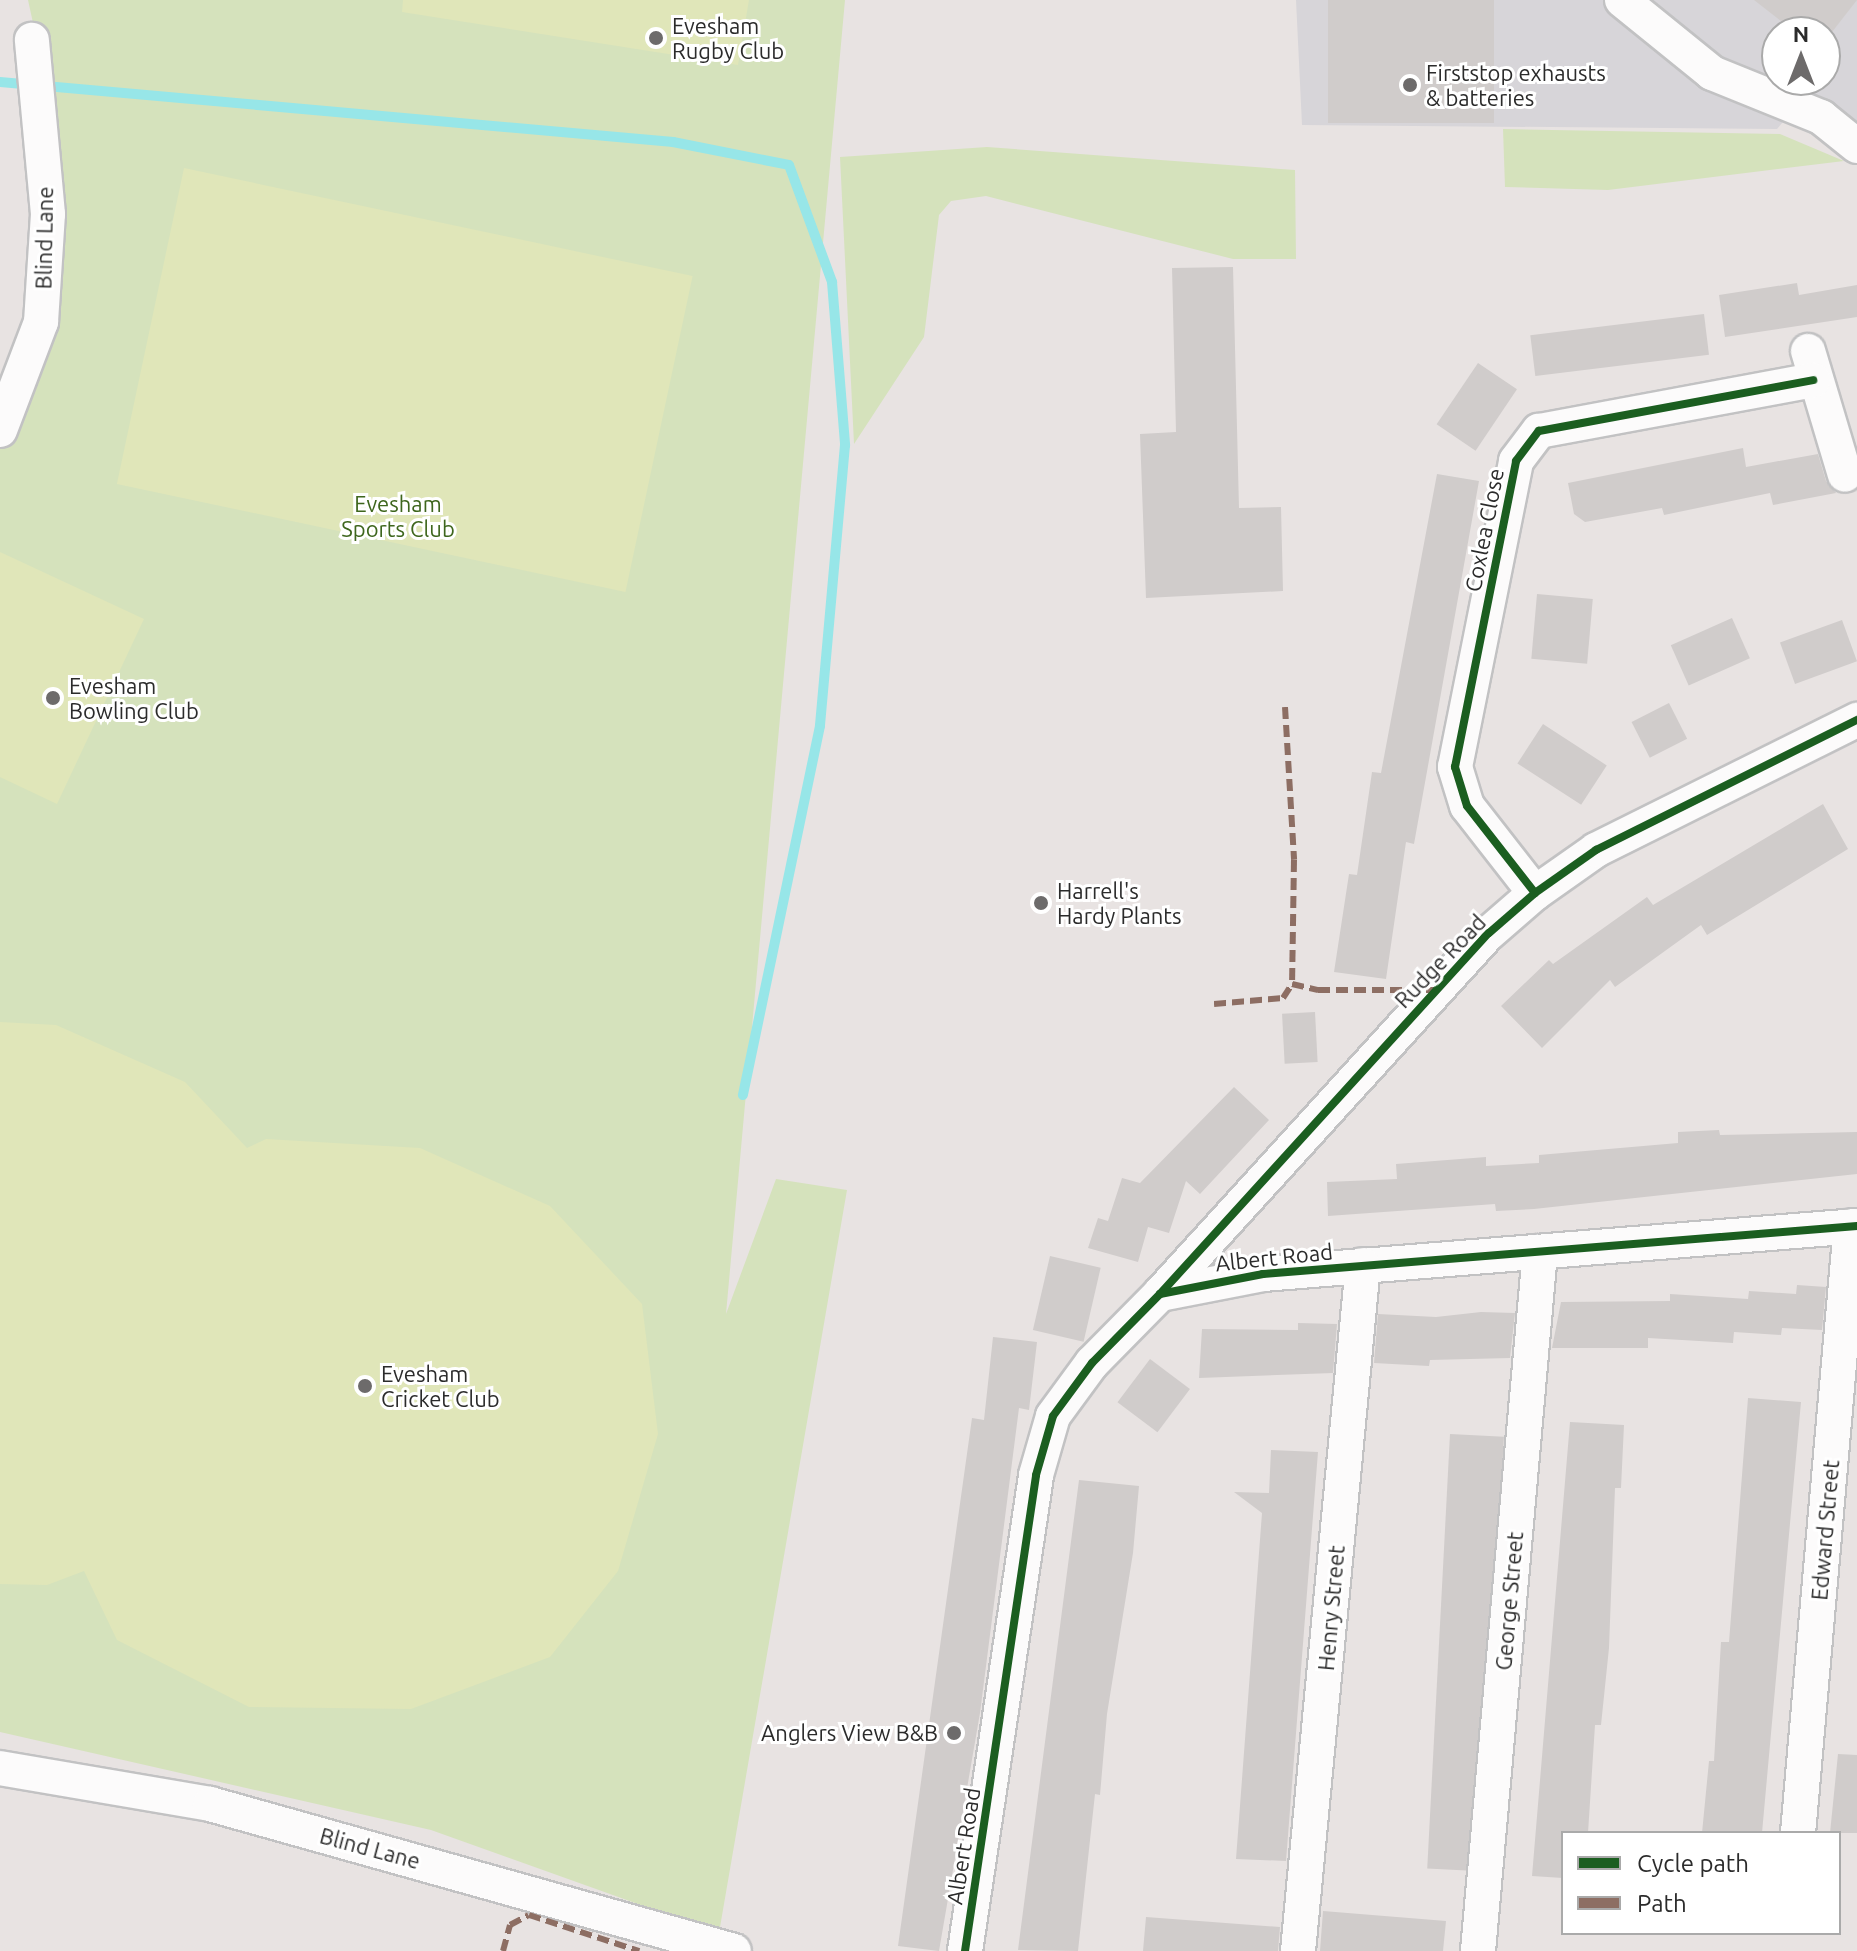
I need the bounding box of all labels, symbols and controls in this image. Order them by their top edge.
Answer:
place label: Evesham Rugby Club [672,12,784,64]
north arrow [1761,16,1841,96]
text: N [1793,21,1809,46]
marker: Evesham Rugby Club [647,29,665,47]
place label: Firststop exhausts & batteries [1426,59,1606,110]
marker: Firststop exhausts & batteries [1401,76,1419,94]
street label: Blind Lane [30,186,58,290]
street label: Coxlea Close [1459,466,1509,594]
park label: Evesham Sports Club [341,490,455,542]
place label: Evesham Bowling Club [69,672,199,724]
marker: Evesham Bowling Club [44,689,62,707]
place label: Harrell's Hardy Plants [1057,877,1181,928]
marker: Harrell's Hardy Plants [1032,894,1050,912]
street label: Rudge Road [1389,909,1491,1013]
street label: Albert Road [1214,1238,1334,1276]
place label: Evesham Cricket Club [381,1360,500,1412]
marker: Evesham Cricket Club [356,1377,374,1395]
street label: Edward Street [1806,1459,1844,1601]
street label: George Street [1490,1531,1528,1671]
street label: Henry Street [1312,1544,1350,1672]
place label: Anglers View B&B [761,1720,938,1746]
marker: Anglers View B&B [945,1724,963,1742]
street label: Albert Road [941,1786,985,1906]
street label: Blind Lane [317,1822,423,1874]
legend [1561,1831,1841,1935]
text: Cycle path [1637,1850,1749,1877]
text: Path [1637,1890,1687,1917]

